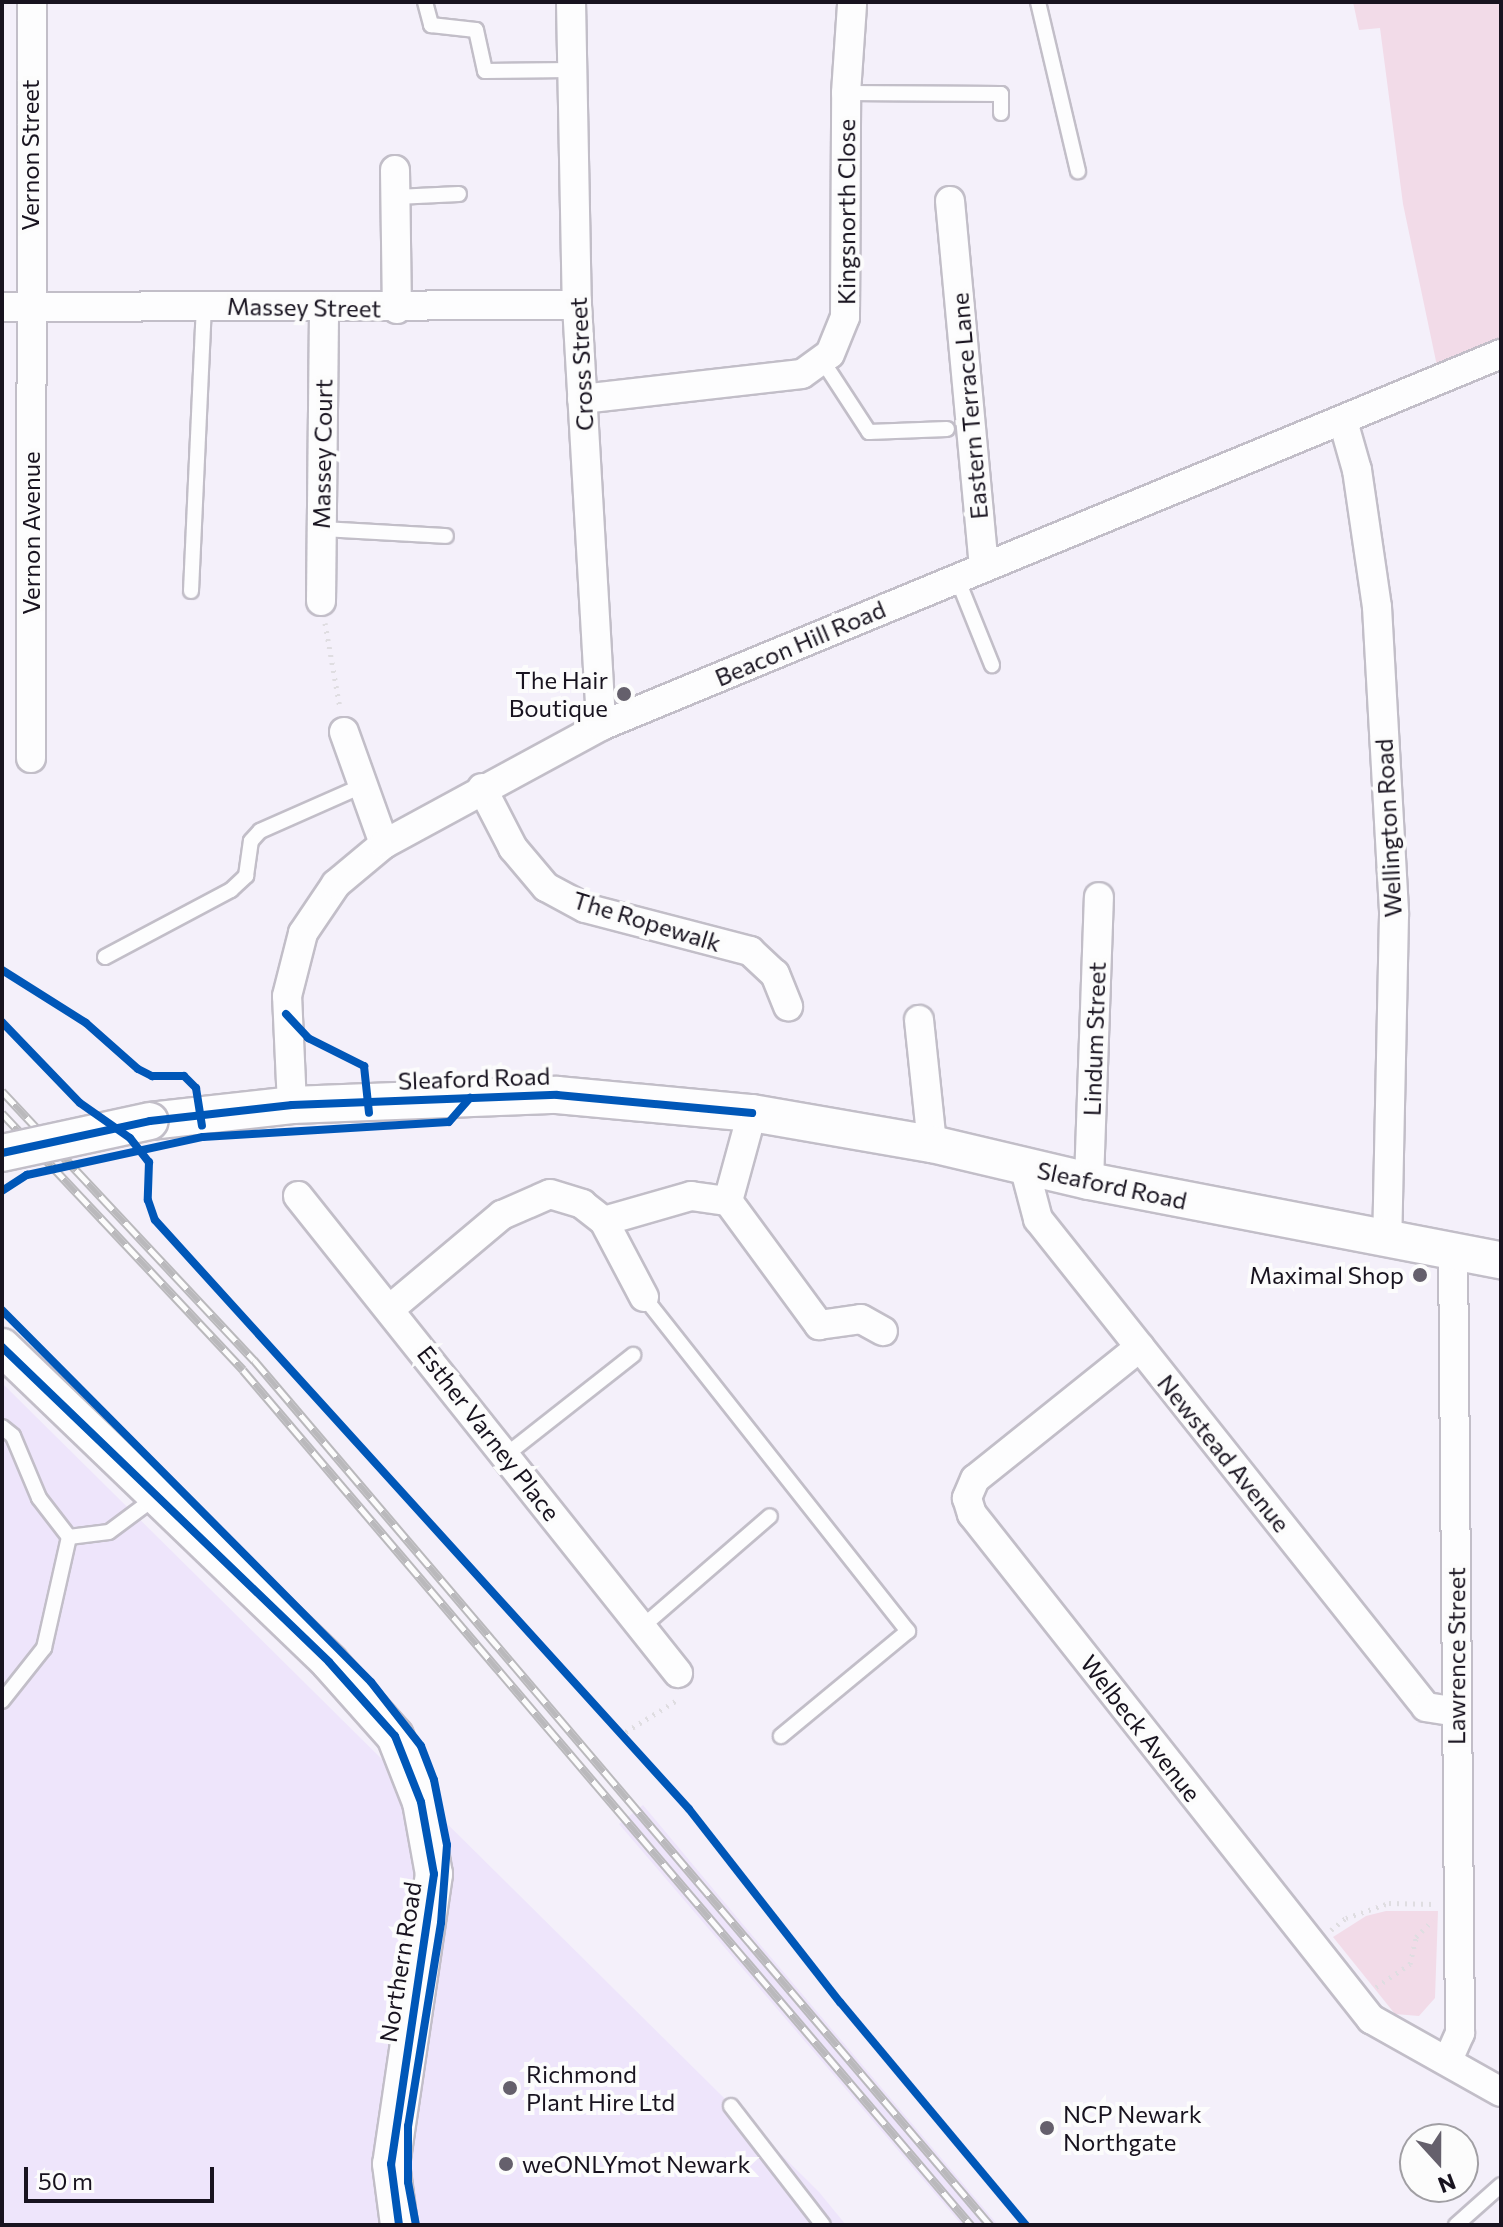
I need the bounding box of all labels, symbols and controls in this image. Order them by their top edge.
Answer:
street label: Vernon Street [16,79,44,231]
street label: Kingsnorth Close [832,119,860,305]
street label: Massey Street [227,291,381,323]
street label: Eastern Terrace Lane [945,291,993,521]
street label: Cross Street [563,296,599,432]
street label: Massey Court [306,379,338,529]
street label: Vernon Avenue [17,451,45,615]
street label: Beacon Hill Road [710,594,890,692]
place label: The Hair Boutique [509,666,608,722]
marker: The Hair Boutique [615,685,633,703]
street label: Wellington Road [1369,738,1407,918]
street label: The Ropewalk [570,885,724,957]
street label: Lindum Street [1077,961,1111,1117]
street label: Sleaford Road [397,1061,551,1095]
street label: Sleaford Road [1035,1155,1189,1215]
place label: Maximal Shop [1249,1261,1404,1289]
marker: Maximal Shop [1411,1266,1429,1284]
street label: Esther Varney Place [412,1340,566,1526]
street label: Newstead Avenue [1152,1369,1296,1537]
street label: Lawrence Street [1442,1567,1470,1745]
street label: Welbeck Avenue [1075,1649,1207,1807]
street label: Northern Road [373,1880,427,2044]
place label: Richmond Plant Hire Ltd [526,2060,675,2116]
marker: Richmond Plant Hire Ltd [501,2079,519,2097]
place label: NCP Newark Northgate [1063,2100,1202,2156]
marker: NCP Newark Northgate [1038,2119,1056,2137]
north arrow [1399,2123,1479,2203]
place label: weONLYmot Newark [522,2150,751,2178]
scale bar [28,2151,218,2201]
marker: weONLYmot Newark [497,2155,515,2173]
text: 50 m [38,2166,93,2195]
text: N [1435,2168,1460,2200]

